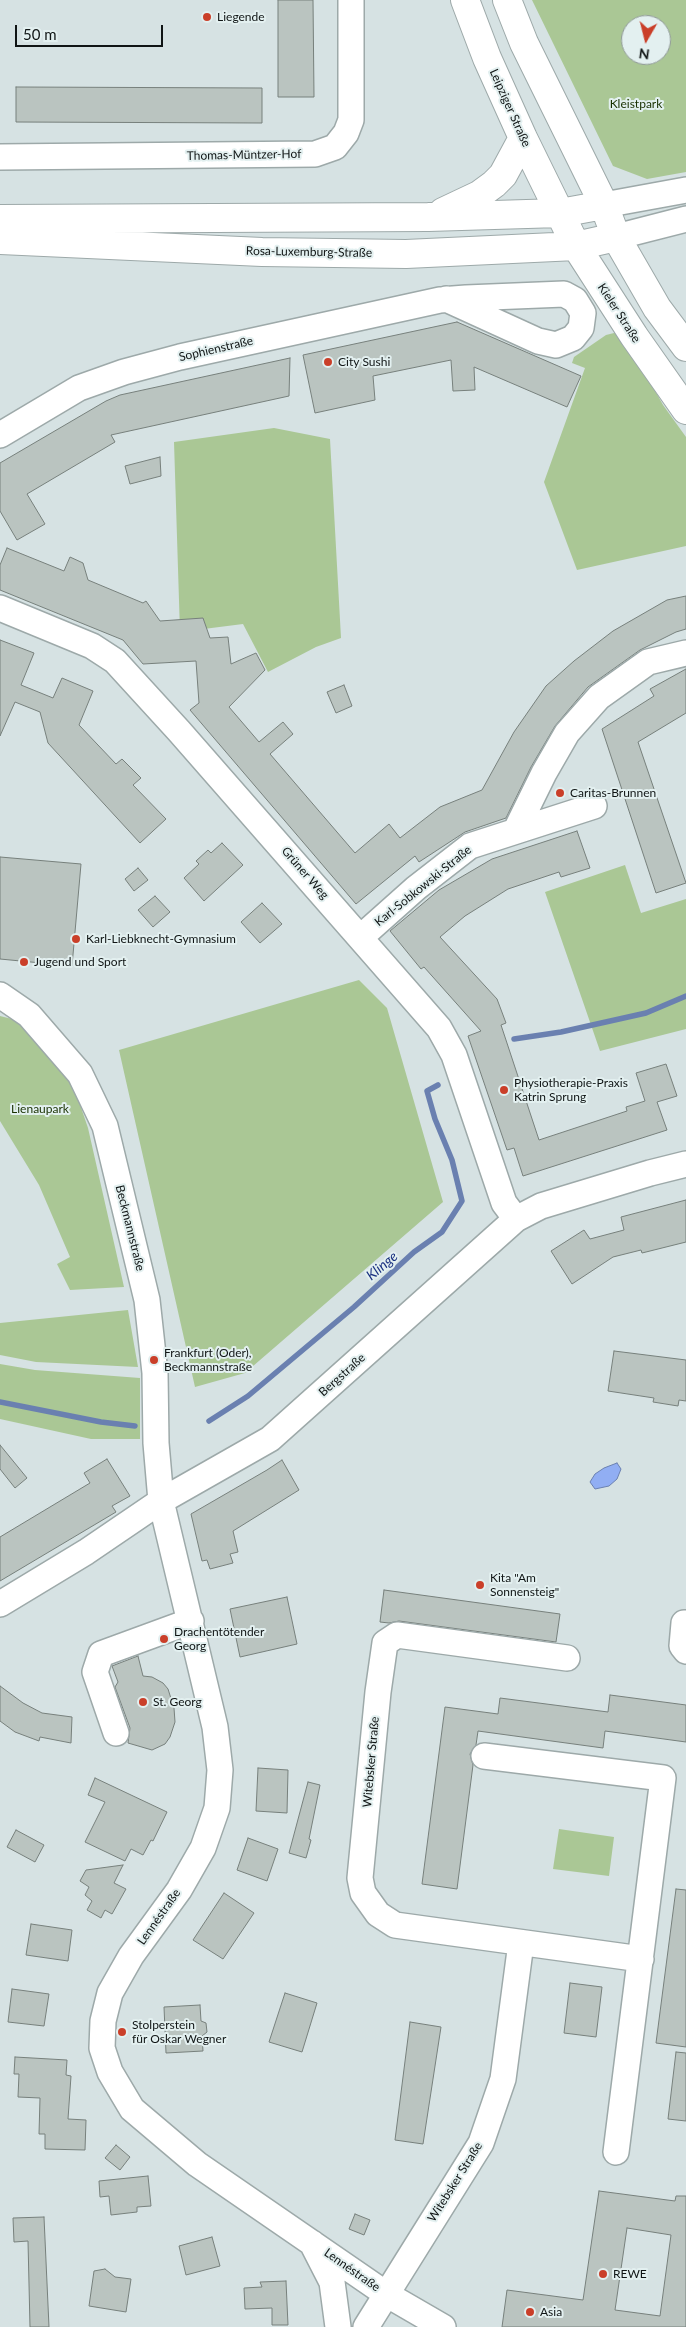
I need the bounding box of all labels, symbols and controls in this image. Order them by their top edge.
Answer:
place label: Liegende [217,10,265,24]
marker: Liegende [201,11,213,23]
scale bar [18,15,165,47]
north arrow [621,15,671,65]
text: 50 m [23,25,57,43]
text: N [637,45,651,64]
street label: Leipziger Straße [486,67,534,149]
park label: Kleistpark [610,97,662,111]
street label: Thomas-Müntzer-Hof [187,147,301,163]
street label: Rosa-Luxemburg-Straße [246,244,372,260]
street label: Kieler Straße [594,281,644,345]
street label: Sophienstraße [178,333,254,365]
place label: City Sushi [338,355,390,369]
marker: City Sushi [322,356,334,368]
place label: Caritas-Brunnen [570,786,656,800]
marker: Caritas-Brunnen [554,787,566,799]
street label: Karl-Sobkowski-Straße [372,843,474,929]
street label: Grüner Weg [278,844,332,902]
place label: Karl-Liebknecht-Gymnasium [86,932,236,946]
marker: Karl-Liebknecht-Gymnasium [70,933,82,945]
place label: Jugend und Sport [34,955,126,969]
marker: Jugend und Sport [18,956,30,968]
place label: Physiotherapie-Praxis Katrin Sprung [514,1076,628,1104]
marker: Physiotherapie-Praxis Katrin Sprung [498,1084,510,1096]
park label: Lienaupark [11,1102,69,1116]
street label: Beckmannstraße [112,1184,148,1272]
water label: Klinge [363,1248,401,1284]
place label: Frankfurt (Oder), Beckmannstraße [164,1346,252,1374]
street label: Bergstraße [316,1350,368,1400]
marker: Frankfurt (Oder), Beckmannstraße [148,1354,160,1366]
place label: Kita "Am Sonnensteig" [490,1571,559,1599]
marker: Kita "Am Sonnensteig" [474,1579,486,1591]
place label: Drachentötender Georg [174,1625,264,1653]
marker: Drachentötender Georg [158,1633,170,1645]
place label: St. Georg [153,1695,202,1709]
marker: St. Georg [137,1696,149,1708]
street label: Witebsker Straße [360,1716,382,1808]
street label: Lennéstraße [135,1886,183,1948]
place label: Stolperstein für Oskar Wegner [132,2018,226,2046]
marker: Stolperstein für Oskar Wegner [116,2026,128,2038]
street label: Witebsker Straße [425,2139,485,2225]
street label: Lennéstraße [321,2246,383,2294]
place label: REWE [613,2267,647,2281]
marker: REWE [597,2268,609,2280]
place label: Asia [540,2305,562,2319]
marker: Asia [524,2306,536,2318]

